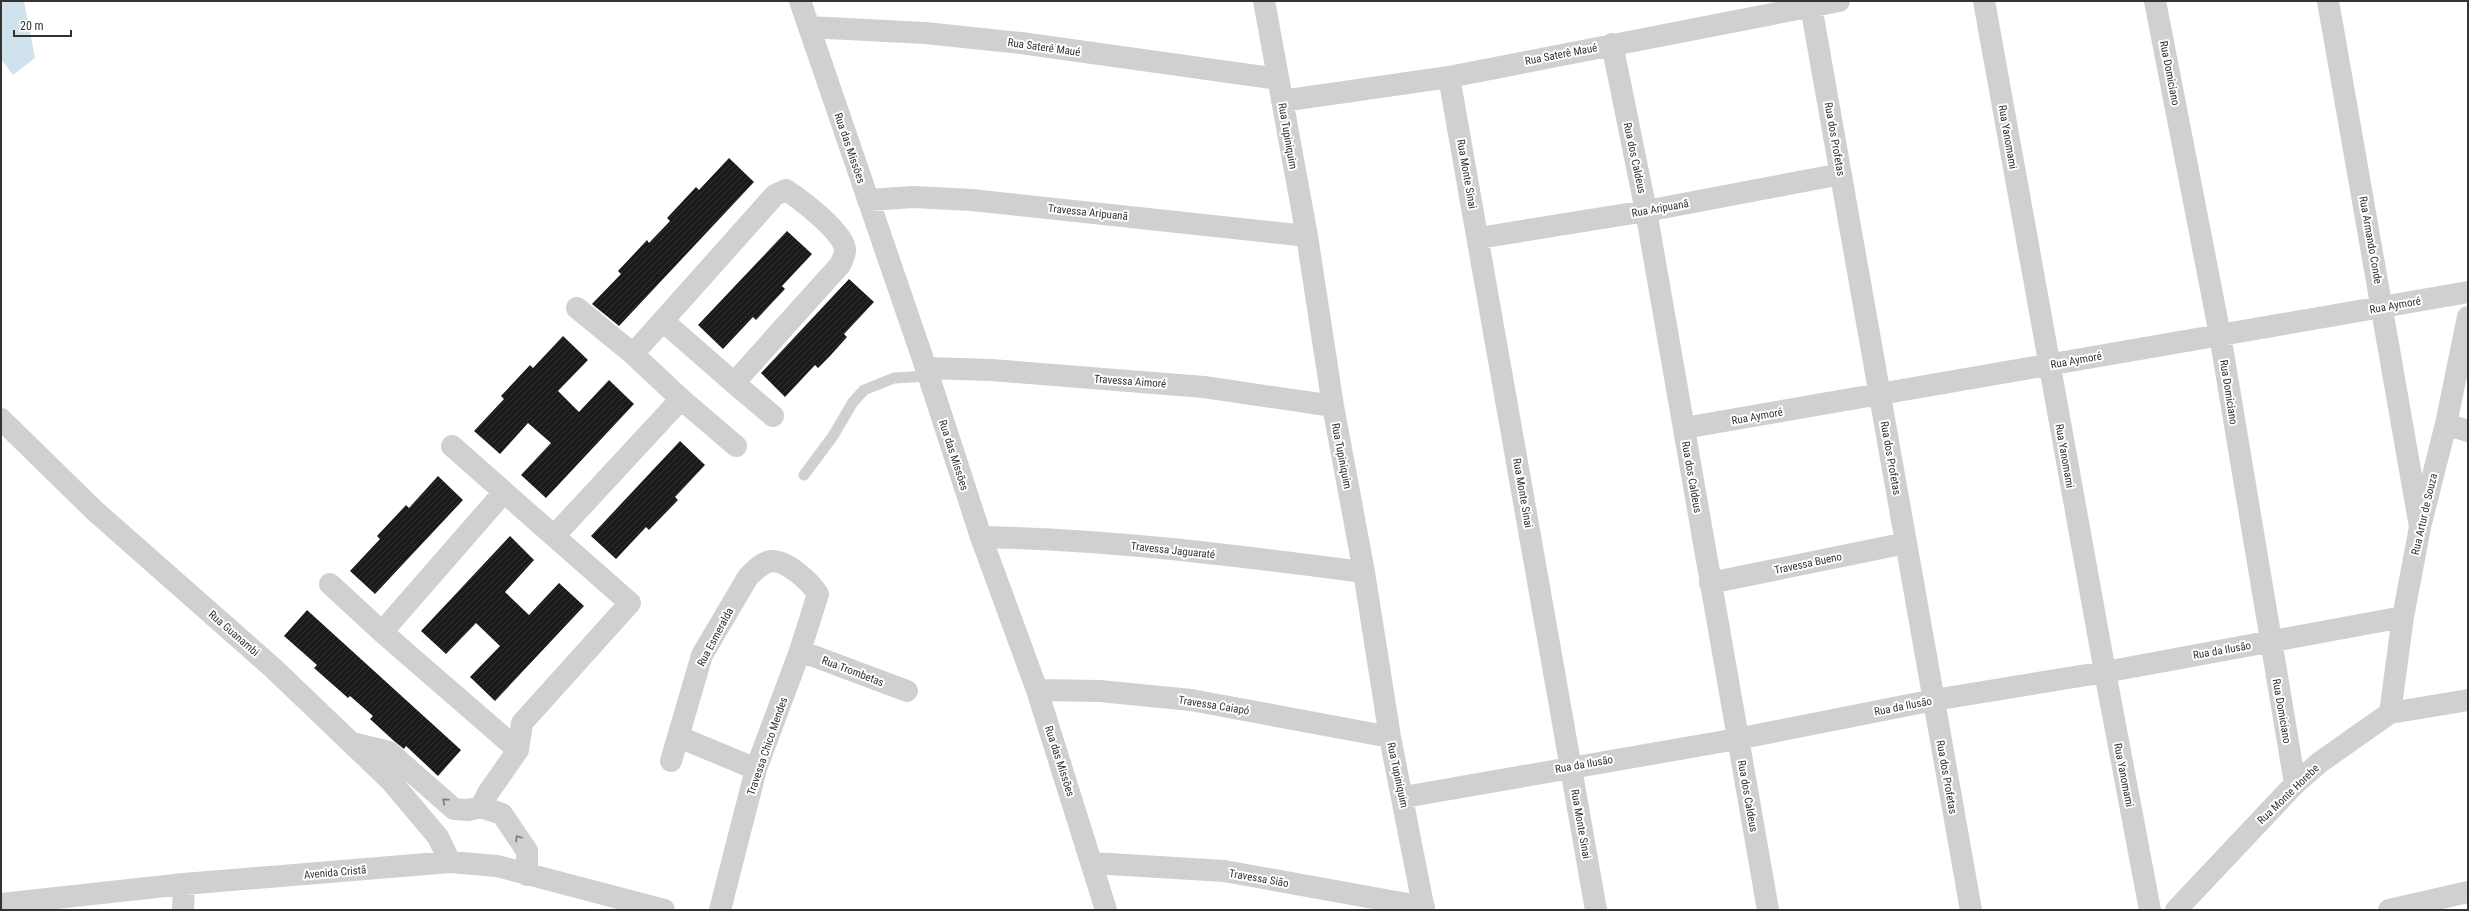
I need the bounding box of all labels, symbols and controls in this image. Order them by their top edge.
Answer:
scale bar [14,12,71,38]
text: 20 m [20,19,44,33]
street label: Rua Saterê Maué [1007,36,1081,59]
street label: Rua Domiciano [2157,40,2182,107]
street label: Rua Saterê Maué [1524,41,1598,68]
street label: Rua dos Profetas [1822,101,1847,177]
street label: Rua Tupiniquim [1275,102,1300,170]
street label: Rua Yanomami [1995,104,2020,170]
street label: Rua das Missões [831,111,868,185]
street label: Rua dos Caldeus [1621,121,1648,195]
street label: Rua Monte Sinai [1454,138,1479,210]
street label: Rua Armando Conde [2356,195,2385,285]
street label: Rua Aripuanã [1631,197,1690,220]
street label: Travessa Aripuanã [1047,202,1128,223]
street label: Rua Aymoré [2368,295,2422,316]
street label: Rua Aymoré [2049,350,2103,371]
street label: Rua Domiciano [2217,359,2240,426]
street label: Travessa Aimoré [1093,372,1167,391]
street label: Rua Aymoré [1730,406,1784,427]
street label: Rua das Missões [936,418,971,492]
street label: Rua dos Profetas [1878,420,1903,496]
street label: Rua Tupiniquim [1329,422,1354,490]
street label: Rua Yanomami [2052,423,2077,489]
street label: Rua dos Caldeus [1679,440,1704,514]
street label: Rua Monte Sinai [1510,457,1535,529]
street label: Rua Artur de Souza [2409,472,2440,556]
street label: Travessa Jaguaraté [1130,540,1216,561]
street label: Travessa Bueno [1773,550,1843,577]
street label: Rua Esmeralda [695,606,736,669]
street label: Rua Guanambi [206,608,262,659]
street label: Rua da Ilusão [2192,639,2253,662]
street label: Rua Trombetas [820,654,886,689]
street label: Rua Domiciano [2269,678,2294,745]
street label: Travessa Caiapó [1178,693,1251,718]
street label: Rua da Ilusão [1873,694,1934,718]
street label: Travessa Chico Mendes [745,695,790,797]
street label: Rua das Missões [1042,724,1077,798]
street label: Rua dos Profetas [1934,739,1959,815]
street label: Rua Tupiniquim [1384,741,1411,809]
street label: Rua Yanomami [2111,742,2136,808]
street label: Rua da Ilusão [1554,753,1615,776]
street label: Rua dos Caldeus [1735,759,1760,833]
street label: Rua Monte Horebe [2255,762,2322,827]
street label: Rua Monte Sinai [1568,788,1593,860]
one-way arrow [442,798,450,805]
one-way arrow [516,836,523,843]
street label: Avenida Cristã [303,863,367,882]
street label: Travessa Sião [1228,867,1290,890]

